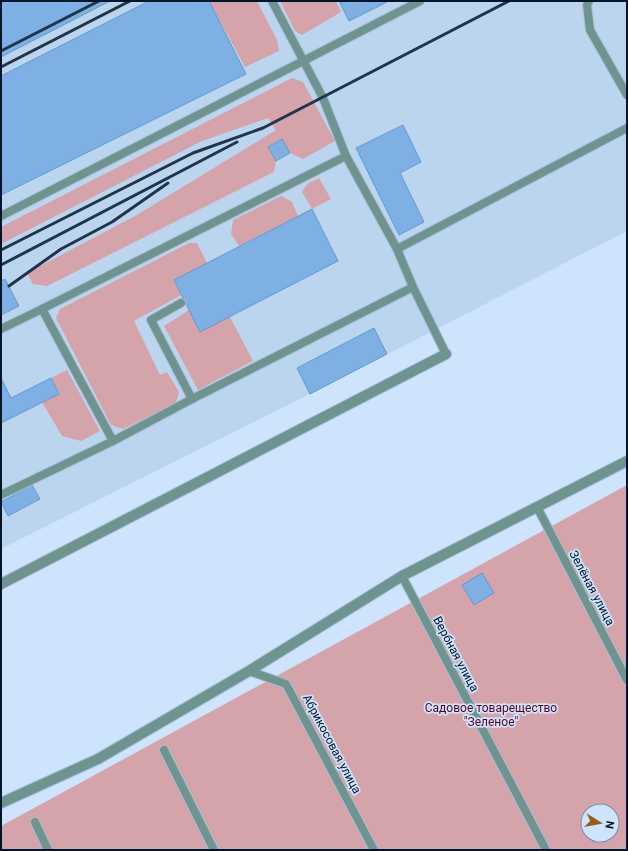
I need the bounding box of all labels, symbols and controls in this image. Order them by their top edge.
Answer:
street label: Зелёная улица [566,548,618,628]
street label: Вербная улица [430,614,482,694]
street label: Абрикосовая улица [300,692,364,796]
park label: Садовое товарещество "Зеленое" [425,701,557,729]
north arrow [580,803,620,843]
text: N [602,820,616,830]

